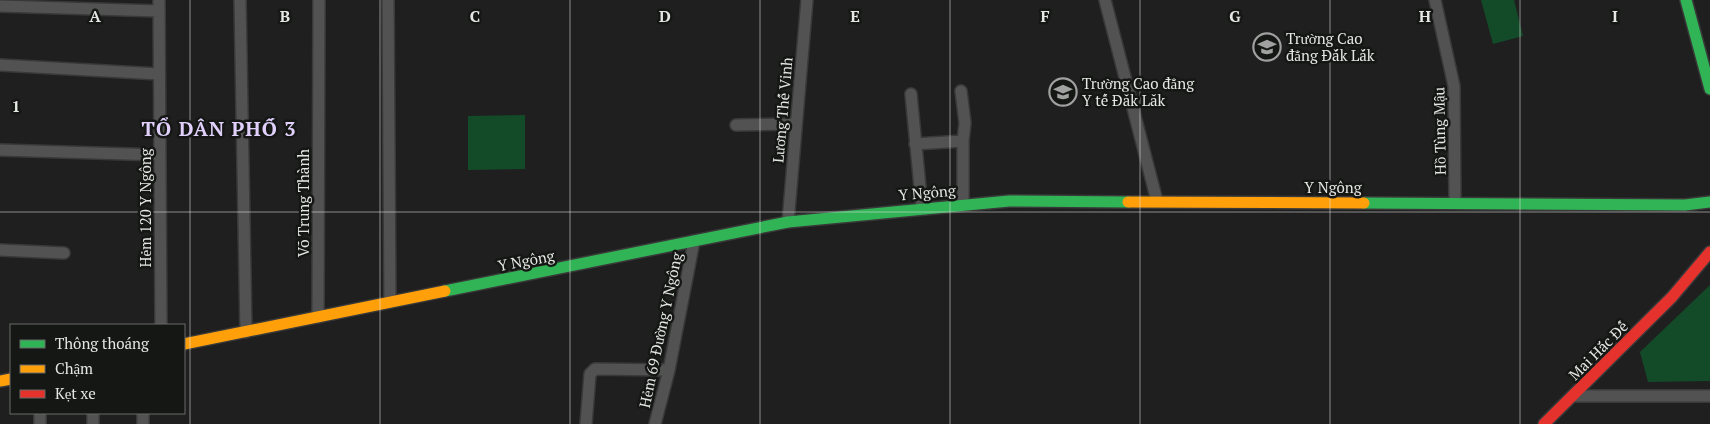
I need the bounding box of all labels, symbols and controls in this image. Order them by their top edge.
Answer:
text: A [89,5,101,27]
text: B [280,5,290,27]
text: C [470,5,480,27]
text: D [659,5,671,27]
text: E [850,5,860,27]
text: F [1040,5,1050,27]
text: G [1229,5,1241,27]
text: H [1419,5,1431,27]
text: I [1612,5,1618,27]
place label: Trường Cao đẳng Đắk Lắk [1286,28,1375,65]
school or university icon: Trường Cao đẳng Đắk Lắk [1252,32,1282,62]
street label: Lương Thế Vinh [767,56,797,164]
place label: Trường Cao đẳng Y tế Đăk Lăk [1082,73,1195,110]
school or university icon: Trường Cao đẳng Y tế Đăk Lăk [1048,77,1078,107]
street label: Hồ Tùng Mậu [1428,86,1450,175]
text: 1 [11,95,21,117]
district label: TỔ DÂN PHỐ 3 [141,115,297,142]
street label: Hẻm 120 Y Ngông [135,147,155,268]
street label: Võ Trung Thành [293,149,313,257]
street label: Y Ngông [1304,177,1363,197]
street label: Y Ngông [898,179,957,204]
street label: Y Ngông [496,245,557,275]
street label: Hẻm 69 Đường Y Ngông [634,249,686,409]
street label: Mai Hắc Đế [1564,316,1632,384]
legend [10,324,185,414]
text: Thông thoáng [55,333,150,353]
text: Chậm [55,358,93,378]
text: Kẹt xe [55,383,96,403]

